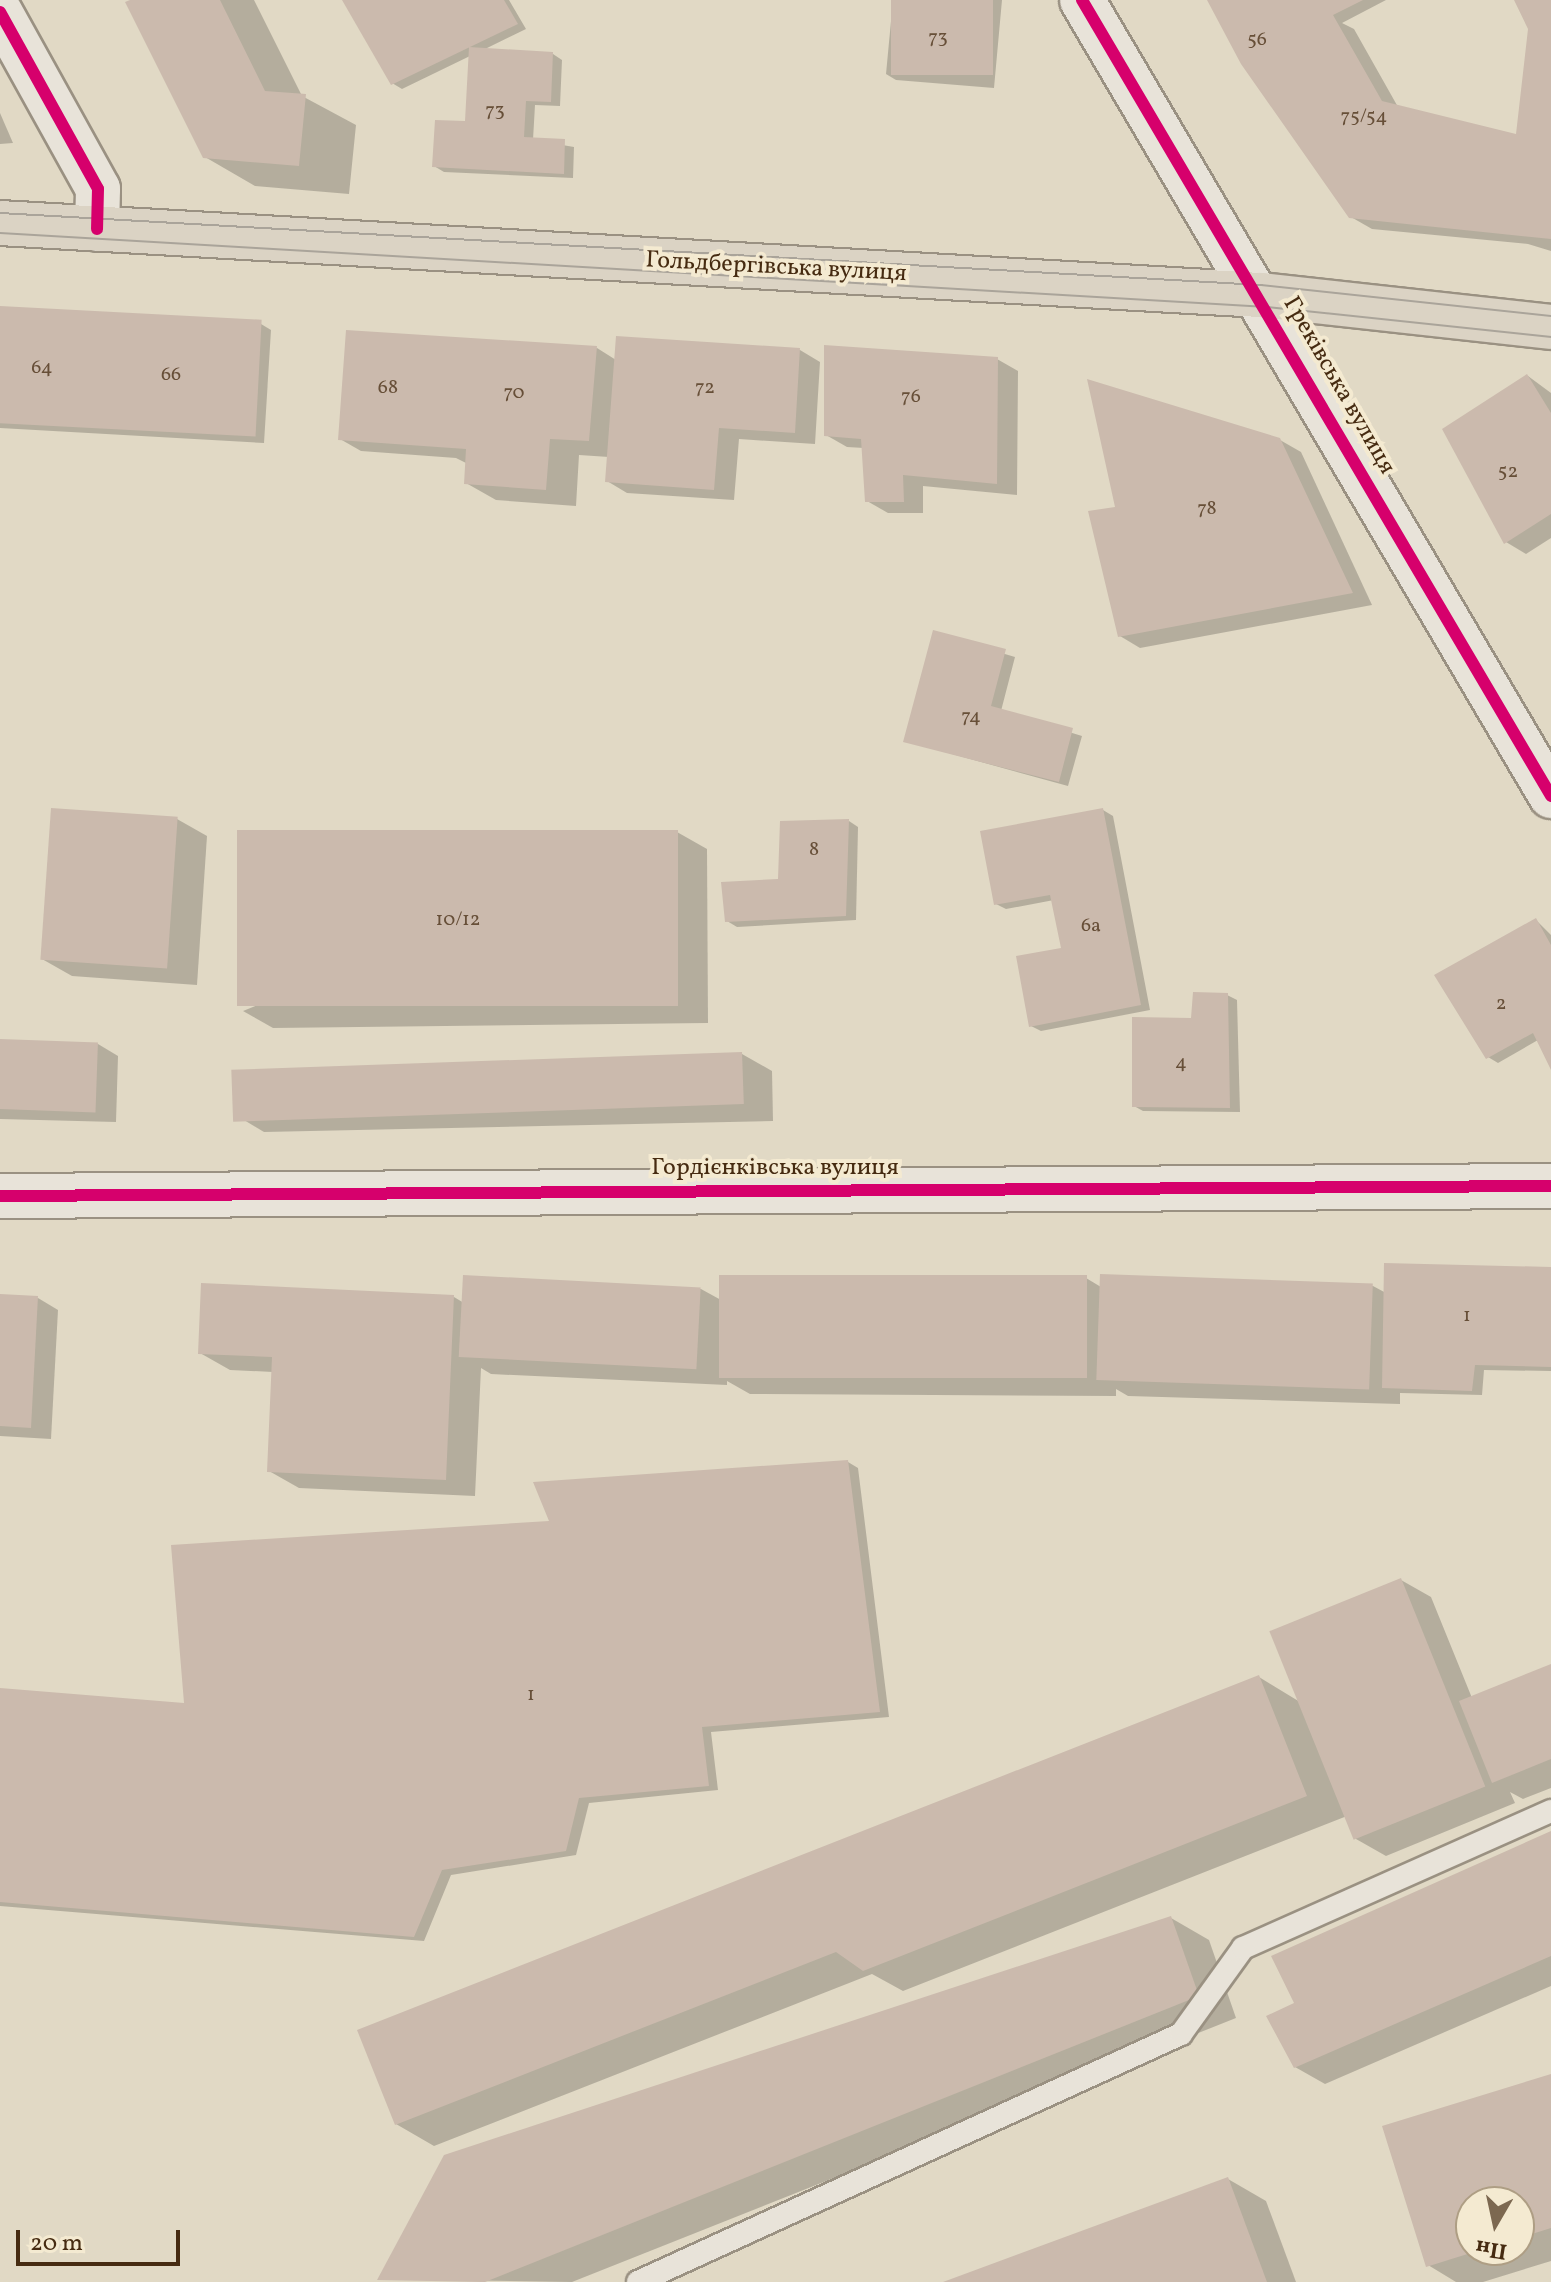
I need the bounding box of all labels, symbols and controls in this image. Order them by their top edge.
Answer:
house number: 73 [928,26,948,50]
house number: 56 [1247,28,1267,52]
house number: 73 [485,99,505,123]
house number: 75/54 [1341,105,1387,129]
street label: Гольдбергівська вулиця [645,247,907,289]
street label: Греківська вулиця [1275,292,1401,480]
house number: 64 [31,356,53,380]
house number: 66 [161,363,181,387]
house number: 68 [378,376,398,400]
house number: 72 [695,376,715,400]
house number: 70 [504,381,524,405]
house number: 76 [901,385,921,409]
house number: 52 [1498,460,1518,484]
house number: 78 [1197,497,1217,521]
house number: 74 [961,705,981,729]
house number: 8 [809,838,819,862]
house number: 10/12 [436,908,480,932]
house number: 6а [1081,914,1101,938]
house number: 2 [1496,992,1506,1016]
house number: 4 [1175,1051,1187,1075]
street label: Гордієнківська вулиця [651,1155,899,1183]
house number: 1 [1463,1304,1471,1328]
house number: 1 [527,1683,535,1707]
north arrow [1455,2186,1535,2266]
scale bar [20,2214,184,2264]
text: 20 m [30,2227,83,2261]
text: Пн [1474,2230,1509,2266]

